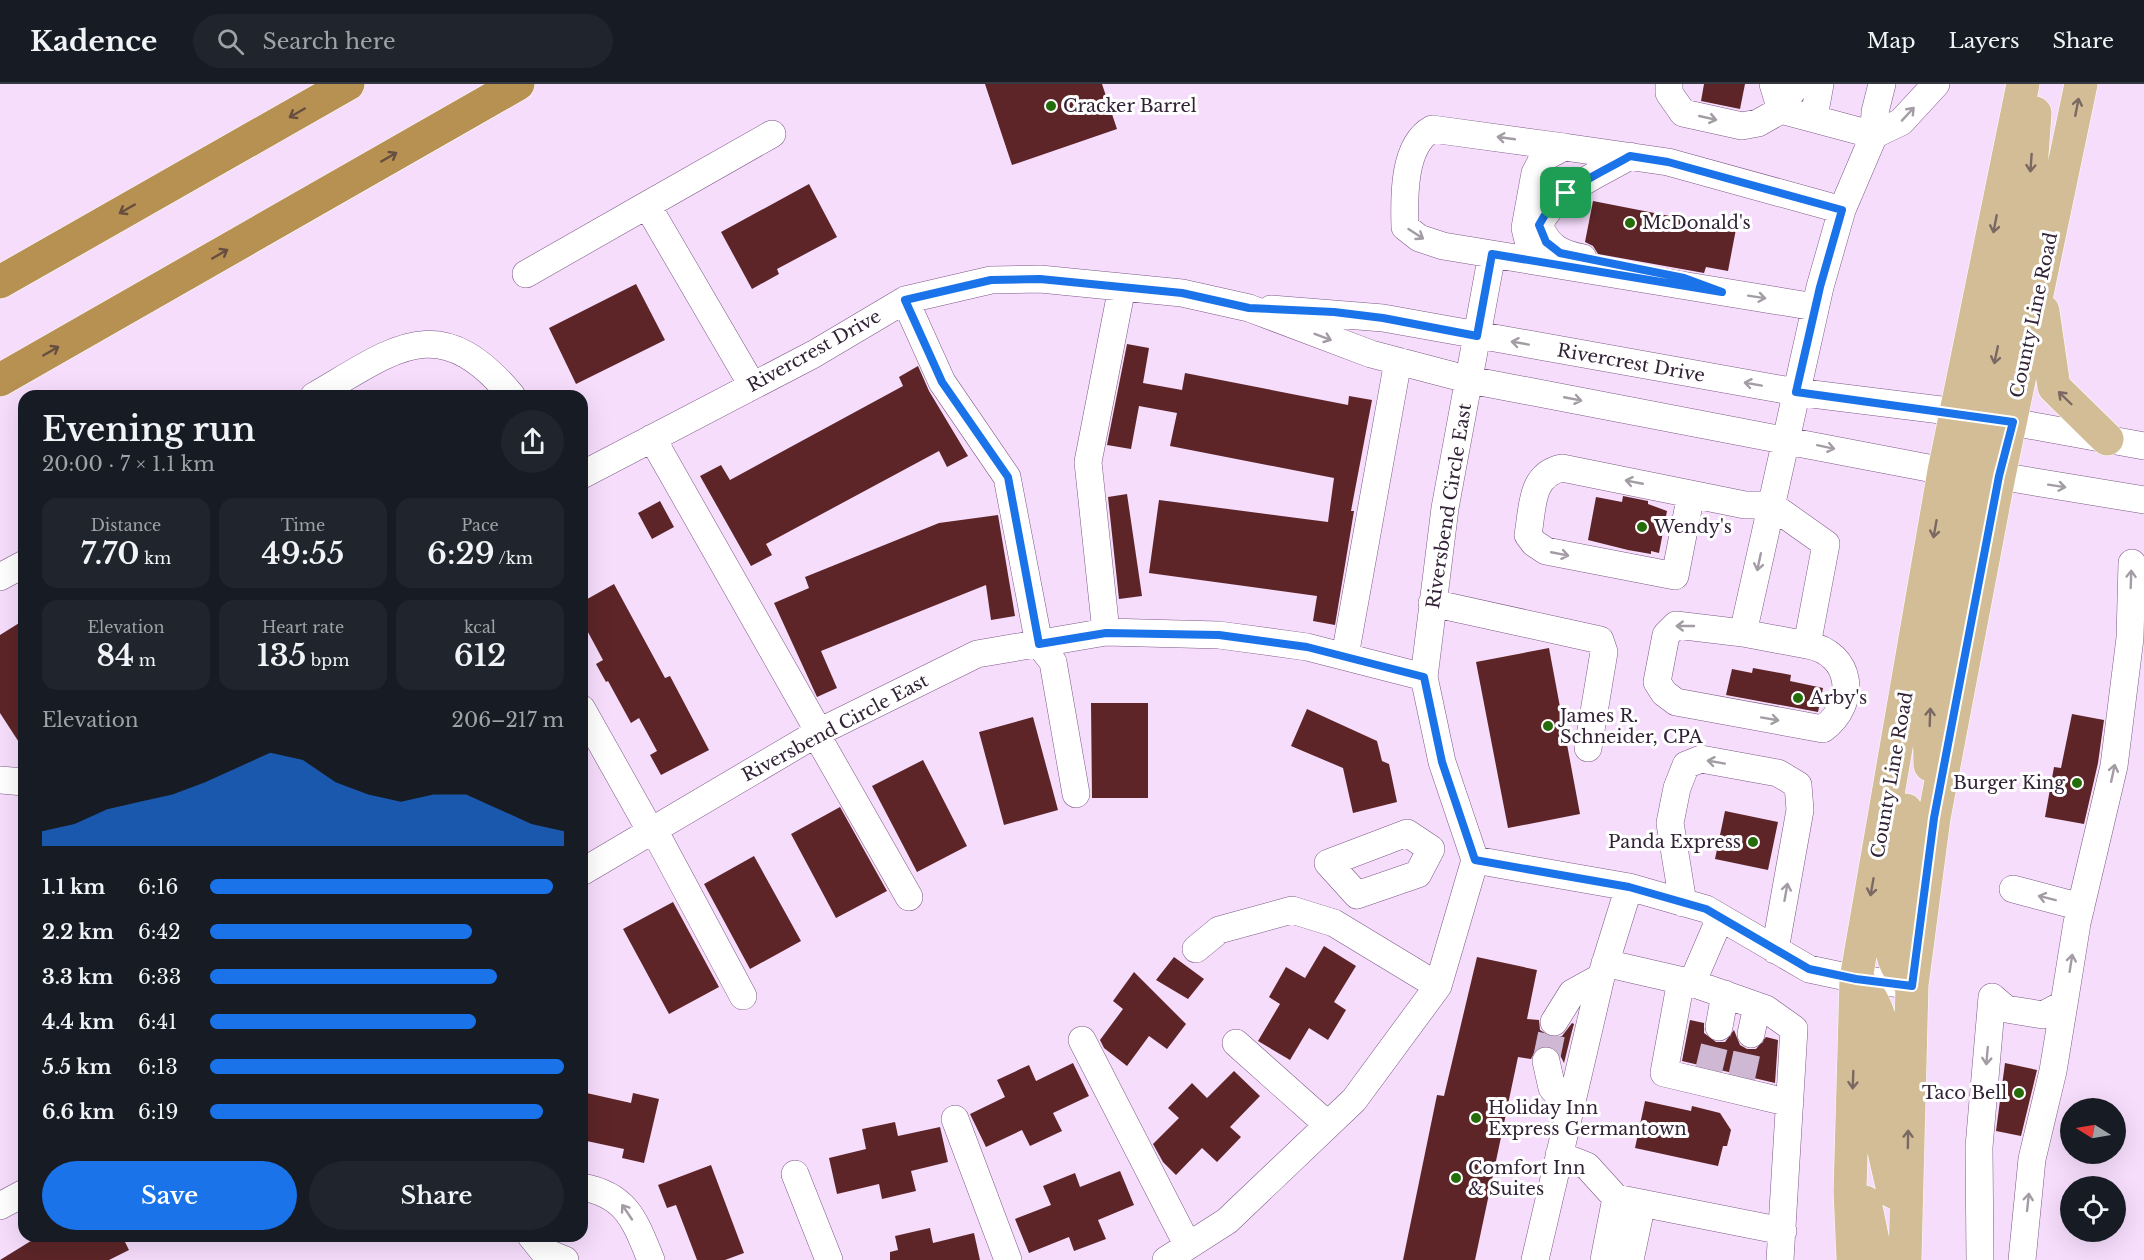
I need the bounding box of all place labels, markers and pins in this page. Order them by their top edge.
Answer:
place label: Cracker Barrel [1063,95,1197,117]
marker: Cracker Barrel [1044,99,1058,113]
pin [1540,167,1591,218]
place label: McDonald's [1642,212,1751,234]
marker: McDonald's [1623,216,1637,230]
place label: Wendy's [1653,516,1732,538]
marker: Wendy's [1635,520,1649,534]
place label: Arby's [1809,687,1867,709]
marker: Arby's [1791,691,1805,705]
place label: James R. Schneider, CPA [1558,705,1704,748]
marker: James R. Schneider, CPA [1541,719,1555,733]
place label: Burger King [1953,772,2065,794]
marker: Burger King [2070,776,2084,790]
place label: Panda Express [1608,831,1741,853]
marker: Panda Express [1746,835,1760,849]
place label: Taco Bell [1922,1082,2007,1104]
marker: Taco Bell [2012,1086,2026,1100]
place label: Holiday Inn Express Germantown [1488,1097,1687,1140]
marker: Holiday Inn Express Germantown [1469,1111,1483,1125]
place label: Comfort Inn & Suites [1468,1157,1585,1200]
marker: Comfort Inn & Suites [1449,1171,1463,1185]

